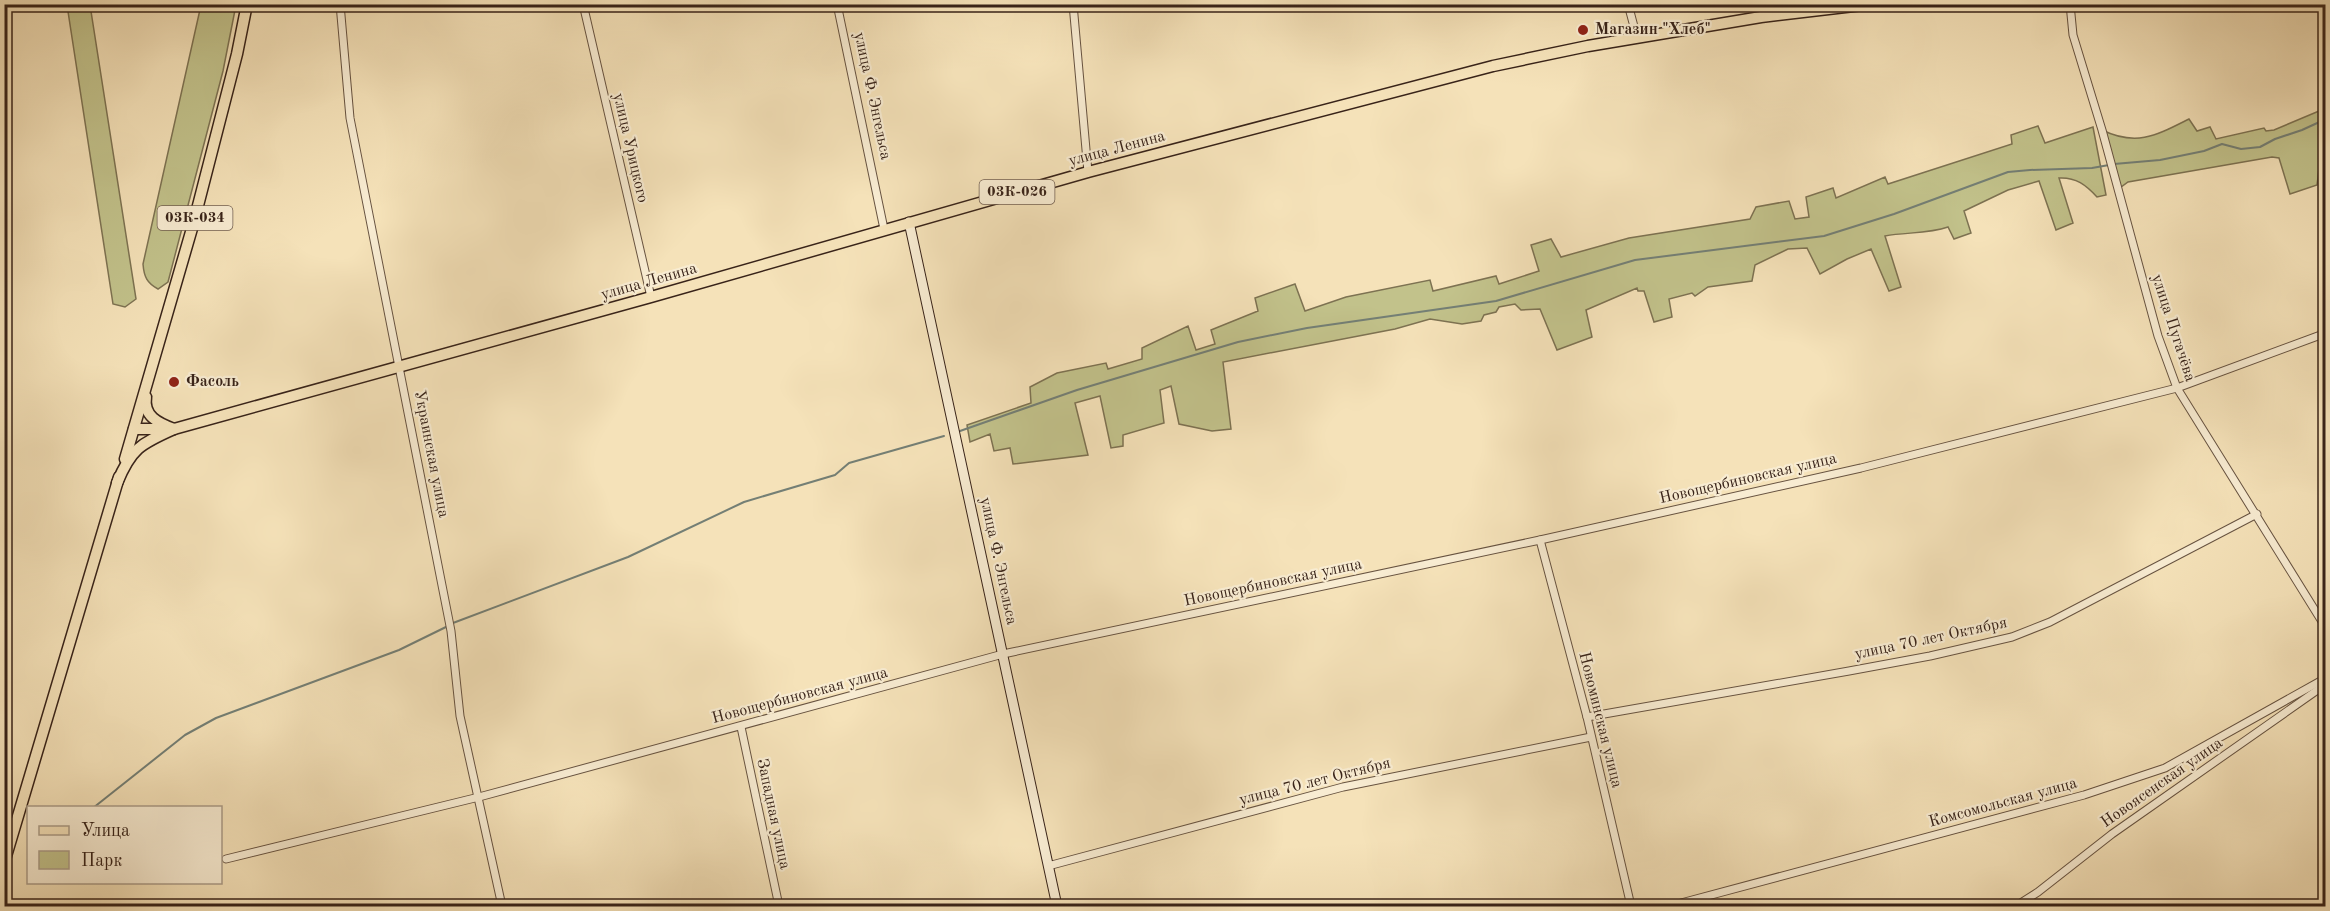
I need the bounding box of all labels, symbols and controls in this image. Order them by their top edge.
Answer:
place label: Магазин "Хлеб" [1595,22,1711,38]
marker: Магазин "Хлеб" [1576,23,1590,37]
street label: улица Ф. Энгельса [851,31,893,161]
street label: улица Урицкого [610,92,650,204]
street label: улица Ленина [1067,128,1167,170]
road number: 03К-026 [980,180,1054,204]
road number: 03К-034 [158,206,232,230]
street label: улица Ленина [599,261,699,303]
street label: улица Пугачёва [2148,272,2198,384]
place label: Фасоль [186,374,239,390]
marker: Фасоль [167,375,181,389]
street label: Украинская улица [411,389,451,519]
street label: Новощербиновская улица [1658,451,1838,507]
street label: улица Ф. Энгельса [977,496,1019,626]
street label: Новощербиновская улица [1183,556,1364,610]
street label: улица 70 лет Октября [1853,615,2009,663]
street label: Новоминская улица [1575,650,1625,790]
street label: Новощербиновская улица [710,665,890,727]
street label: Новоясенская улица [2098,735,2226,831]
street label: улица 70 лет Октября [1238,755,1392,809]
street label: Западная улица [753,757,793,871]
street label: Комсомольская улица [1927,775,2079,831]
legend [27,806,222,884]
text: Улица [81,822,130,840]
text: Парк [81,852,122,870]

